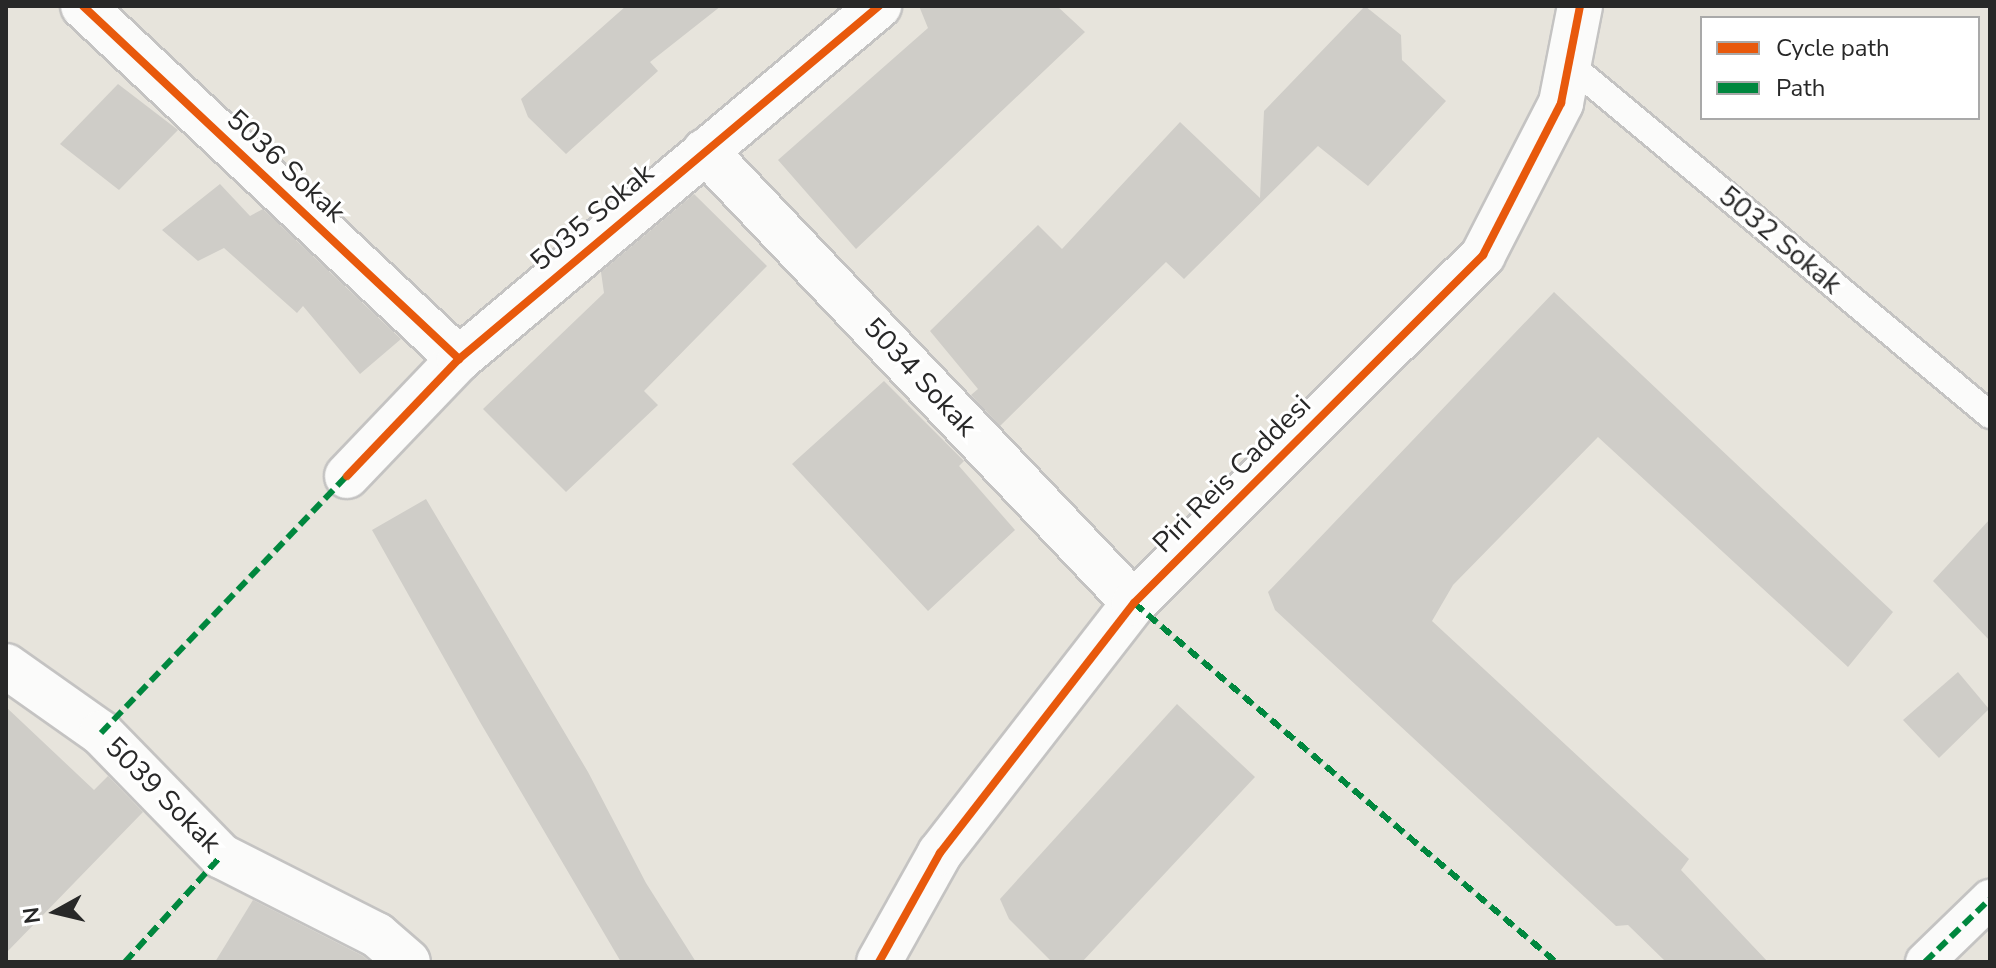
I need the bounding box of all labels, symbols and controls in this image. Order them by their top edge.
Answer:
legend [1700,16,1980,120]
text: Cycle path [1776,32,1890,64]
text: Path [1776,72,1825,104]
street label: 5036 Sokak [220,103,352,229]
street label: 5035 Sokak [524,156,660,278]
street label: 5032 Sokak [1712,179,1848,301]
street label: 5034 Sokak [857,311,983,443]
street label: Piri Reis Caddesi [1146,388,1318,560]
street label: 5039 Sokak [98,730,228,860]
north arrow [16,872,96,952]
text: N [16,905,48,926]

